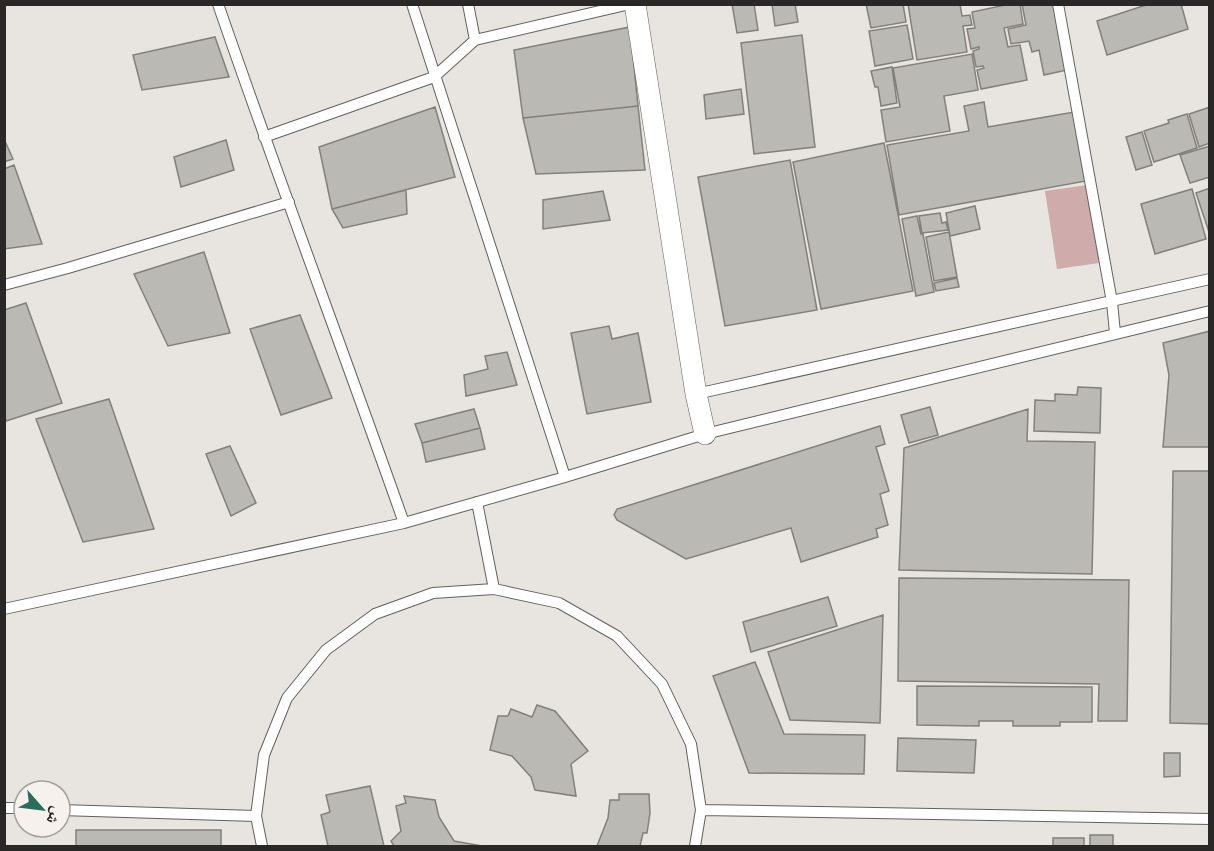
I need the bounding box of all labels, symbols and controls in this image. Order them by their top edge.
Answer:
north arrow [12,779,72,839]
text: ش [41,803,66,827]

